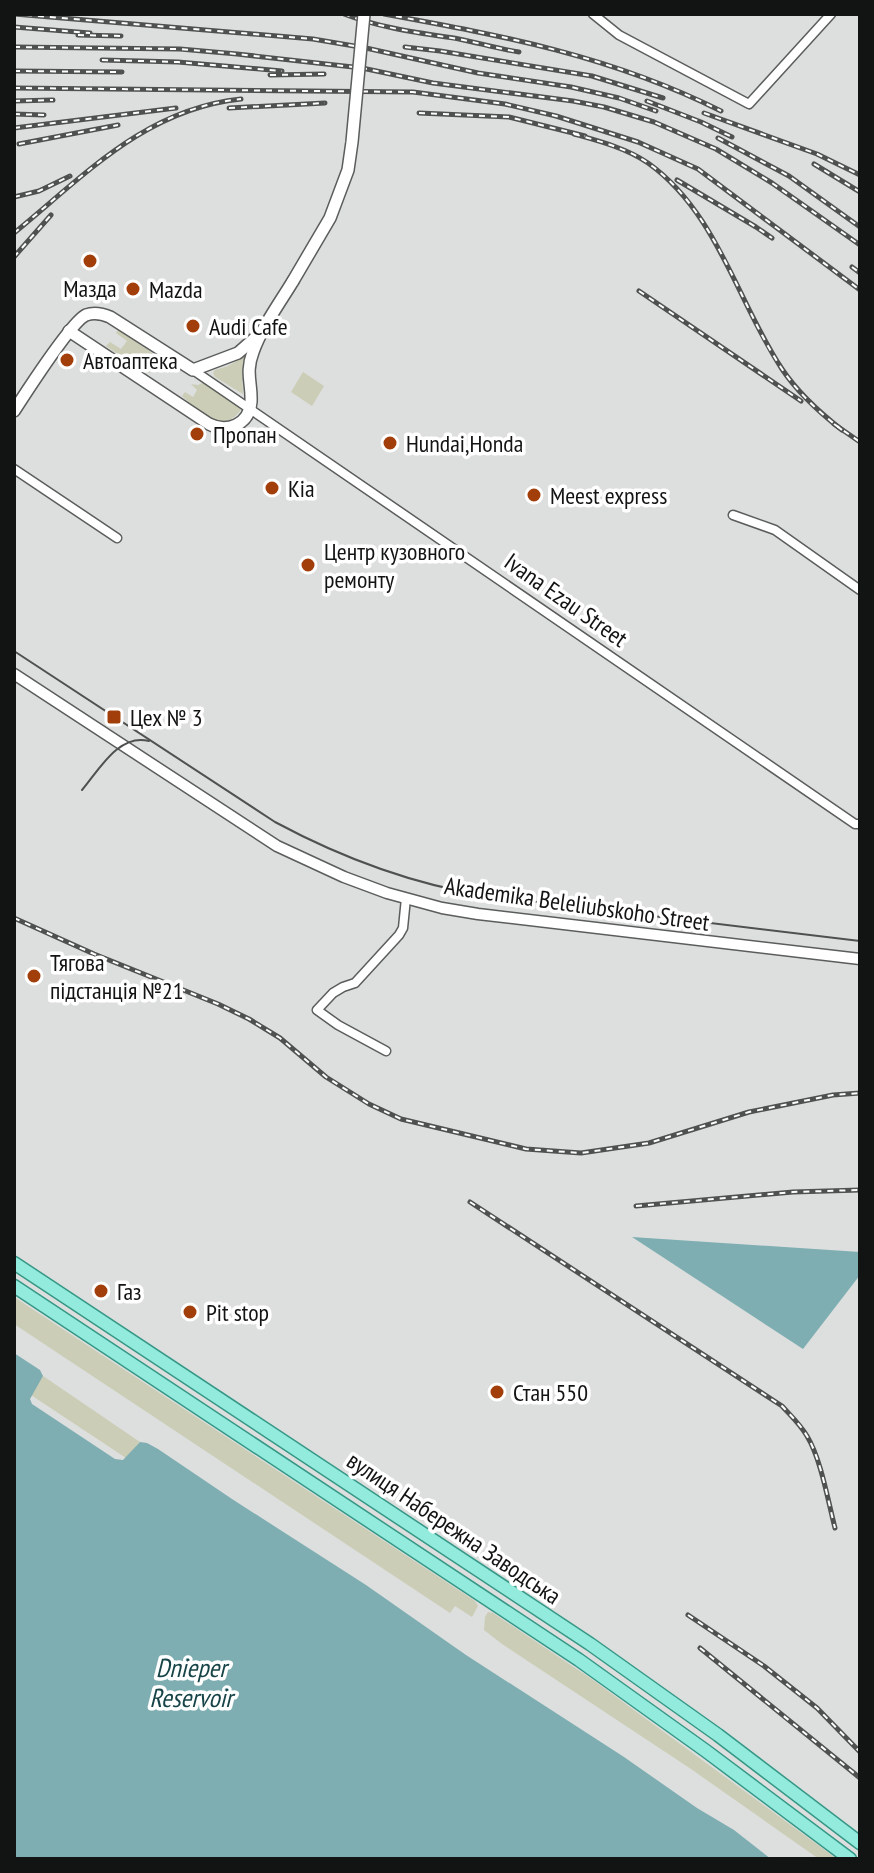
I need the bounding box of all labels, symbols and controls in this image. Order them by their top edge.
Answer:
marker: Мазда [81,252,99,270]
place label: Мазда [63,273,117,304]
place label: Mazda [149,274,203,305]
marker: Mazda [124,280,142,298]
place label: Audi Cafe [209,311,288,342]
marker: Audi Cafe [184,317,202,335]
place label: Автоаптека [83,345,178,376]
marker: Автоаптека [58,351,76,369]
place label: Пропан [213,419,277,450]
marker: Пропан [188,425,206,443]
place label: Hundai,Honda [406,428,523,459]
marker: Hundai,Honda [381,434,399,452]
place label: Kia [288,473,315,504]
marker: Kia [263,479,281,497]
place label: Meest express [550,480,667,511]
marker: Meest express [525,486,543,504]
place label: Центр кузовного ремонту [324,536,465,595]
street label: Ivana Ezau Street [498,546,634,654]
marker: Центр кузовного ремонту [299,556,317,574]
place label: Цех № 3 [130,702,203,733]
marker: Цех № 3 [105,708,123,726]
street label: Akademika Beleliubskoho Street [443,870,712,938]
place label: Тягова пiдстанцiя №21 [50,947,184,1006]
marker: Тягова пiдстанцiя №21 [25,967,43,985]
place label: Газ [117,1276,141,1307]
marker: Газ [92,1282,110,1300]
place label: Pit stop [206,1297,269,1328]
marker: Pit stop [181,1303,199,1321]
place label: Стан 550 [513,1377,588,1408]
marker: Стан 550 [488,1383,506,1401]
street label: вулиця Набережна Заводська [341,1445,567,1611]
water label: Dnieper Reservoir [150,1651,236,1714]

